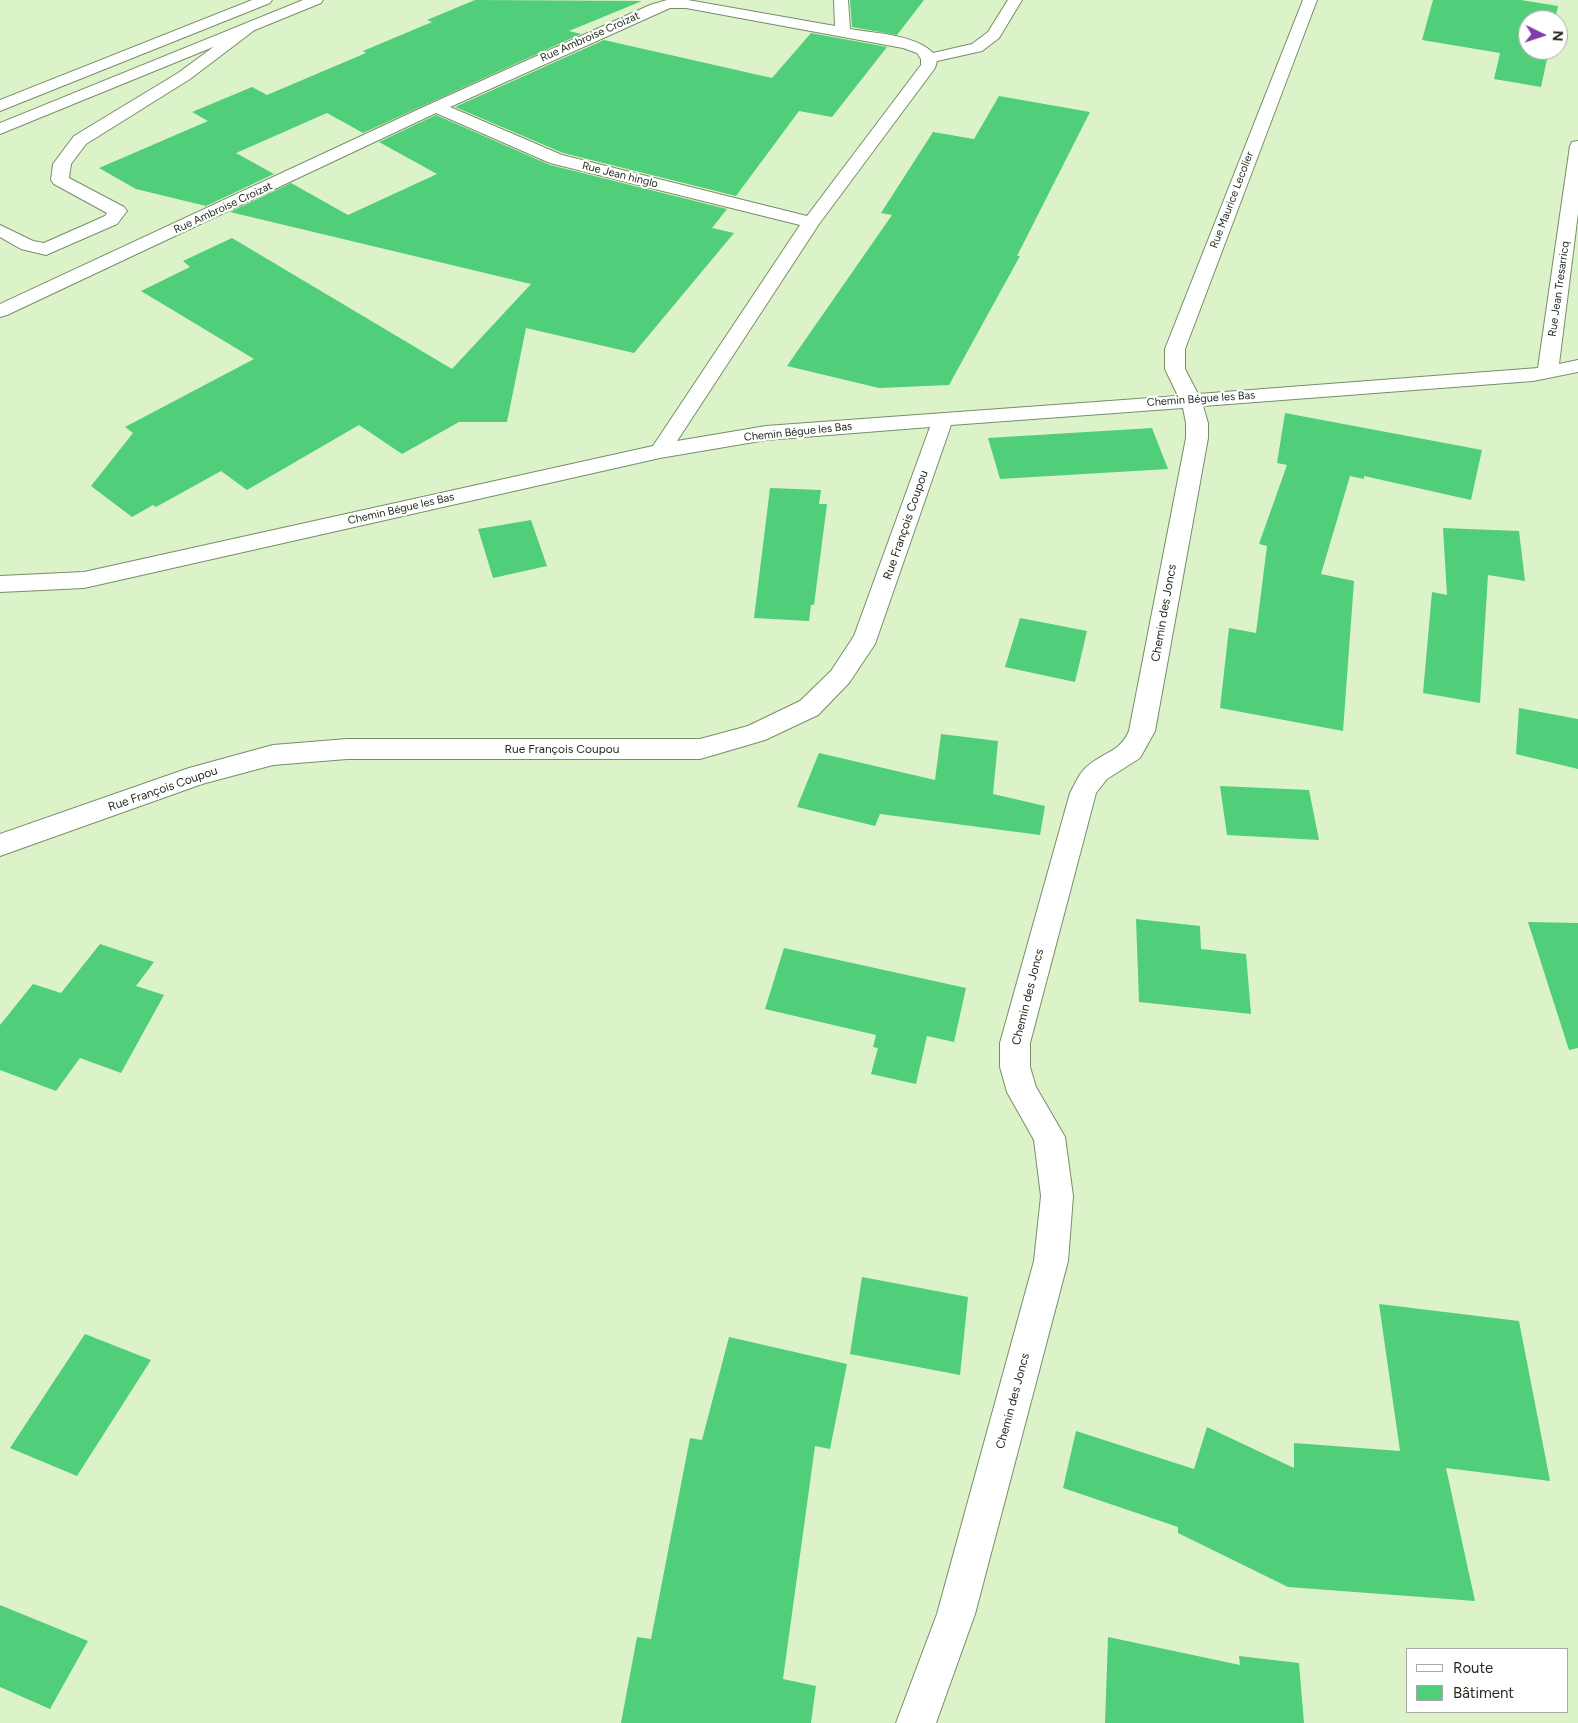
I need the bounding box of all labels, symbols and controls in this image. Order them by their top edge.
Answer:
street label: Rue Ambroise Croizat [538,9,642,65]
north arrow [1518,10,1568,60]
text: N [1549,30,1566,42]
street label: Rue Maurice Lecolier [1207,150,1257,250]
street label: Rue Jean hinglo [581,159,659,191]
street label: Rue Ambroise Croizat [172,179,274,237]
street label: Rue Jean Tresarricq [1546,240,1572,338]
street label: Chemin Bégue les Bas [1146,389,1256,409]
street label: Chemin Bégue les Bas [743,420,853,444]
street label: Rue François Coupou [880,468,932,582]
street label: Chemin Bégue les Bas [347,490,455,528]
street label: Chemin des Joncs [1148,563,1180,663]
street label: Rue François Coupou [505,742,619,756]
street label: Rue François Coupou [106,763,220,815]
street label: Chemin des Joncs [1009,947,1047,1047]
street label: Chemin des Joncs [993,1352,1033,1450]
legend [1406,1648,1568,1713]
text: Route [1453,1659,1493,1677]
text: Bâtiment [1453,1684,1514,1702]

